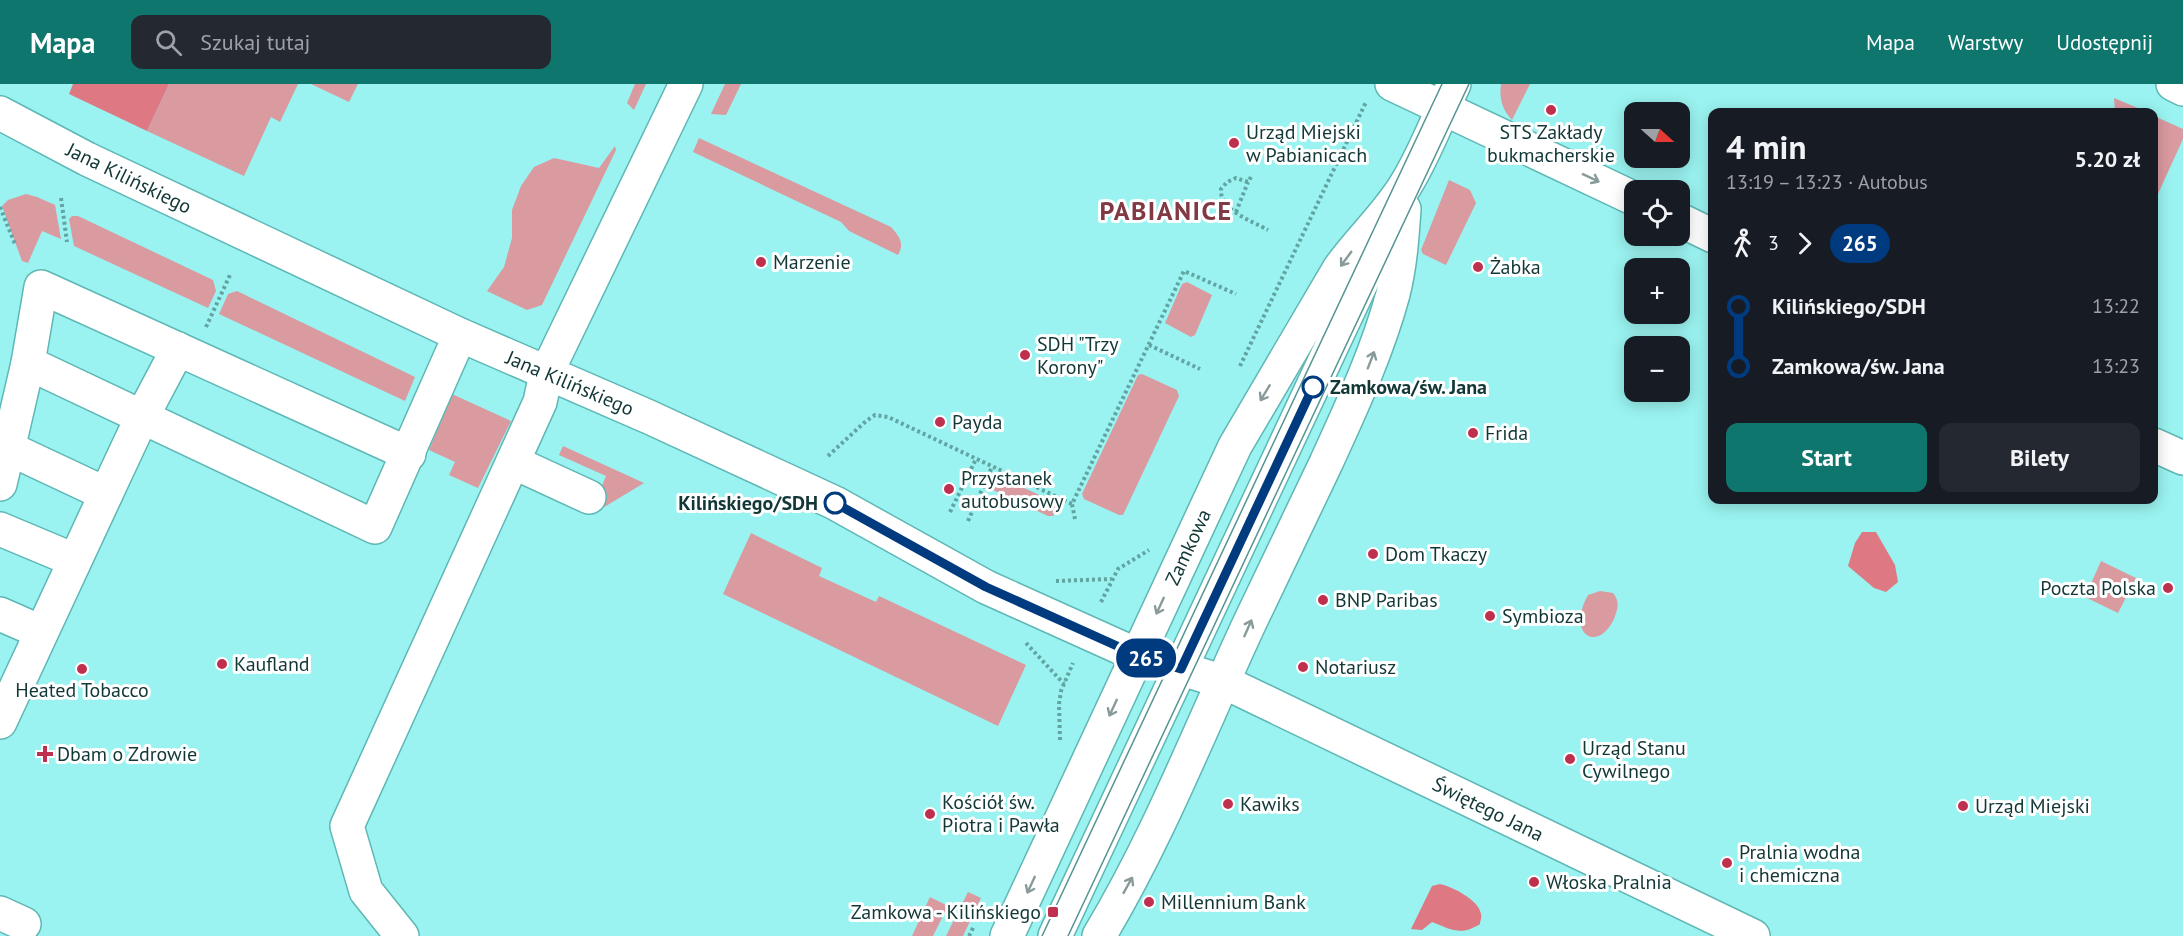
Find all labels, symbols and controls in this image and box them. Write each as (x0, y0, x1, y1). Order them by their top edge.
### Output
search box (131, 15, 551, 69)
text: Mapa (30, 24, 95, 61)
icon: search (152, 26, 185, 59)
text: Szukaj tutaj (200, 28, 310, 56)
text: Mapa (1866, 29, 1915, 56)
text: Warstwy (1948, 29, 2023, 56)
text: Udostępnij (2056, 29, 2153, 56)
north arrow (1624, 102, 1690, 168)
map controls (1624, 102, 1690, 402)
marker: STS Zakłady bukmacherskie (1544, 103, 1558, 117)
place label: Urząd Miejski w Pabianicach (1246, 119, 1367, 168)
place label: STS Zakłady bukmacherskie (1487, 119, 1615, 168)
text: 4 min (1726, 125, 1807, 168)
street label: Jana Kilińskiego (61, 136, 196, 220)
marker: Urząd Miejski w Pabianicach (1227, 136, 1241, 150)
text: 5.20 zł (2075, 145, 2140, 173)
text: 13:19 – 13:23 · Autobus (1726, 169, 1928, 195)
one-way arrow (1581, 173, 1599, 185)
button: locate (1624, 180, 1690, 246)
district label: PABIANICE (1099, 194, 1233, 227)
icon: walk (1726, 227, 1759, 260)
icon: forward (1788, 227, 1821, 260)
text: 3 (1768, 230, 1779, 256)
text: 265 (1842, 230, 1878, 257)
place label: Marzenie (773, 249, 851, 275)
one-way arrow (1340, 251, 1352, 267)
place label: Żabka (1490, 254, 1541, 280)
marker: Marzenie (754, 255, 768, 269)
button: + (1624, 258, 1690, 324)
marker: Żabka (1471, 260, 1485, 274)
text: Kilińskiego/SDH (1772, 292, 1926, 320)
text: 13:22 (2092, 293, 2140, 319)
place label: SDH "Trzy Korony" (1037, 331, 1119, 380)
button: − (1624, 336, 1690, 402)
street label: Jana Kilińskiego (501, 344, 638, 422)
marker: SDH "Trzy Korony" (1018, 348, 1032, 362)
one-way arrow (1366, 351, 1377, 370)
text: Zamkowa/św. Jana (1772, 352, 1945, 380)
text: 13:23 (2092, 353, 2140, 379)
place label: Zamkowa/św. Jana (1330, 374, 1487, 400)
marker: Zamkowa/św. Jana (1302, 376, 1324, 398)
one-way arrow (1259, 384, 1271, 401)
place label: Payda (952, 409, 1002, 435)
marker: Payda (933, 415, 947, 429)
place label: Frida (1485, 420, 1528, 446)
button: Start (1726, 423, 1927, 492)
button: Bilety (1939, 423, 2140, 492)
marker: Frida (1466, 426, 1480, 440)
place label: Przystanek autobusowy (961, 465, 1064, 514)
marker: Przystanek autobusowy (942, 482, 956, 496)
place label: Kilińskiego/SDH (678, 490, 818, 516)
marker: Kilińskiego/SDH (824, 492, 846, 514)
street label: Zamkowa (1159, 505, 1217, 589)
place label: Dom Tkaczy (1385, 541, 1488, 567)
marker: Dom Tkaczy (1366, 547, 1380, 561)
place label: Poczta Polska (2040, 575, 2156, 601)
marker: Poczta Polska (2161, 581, 2175, 595)
place label: BNP Paribas (1335, 587, 1438, 613)
marker: BNP Paribas (1316, 593, 1330, 607)
one-way arrow (1154, 596, 1166, 614)
place label: Symbioza (1502, 603, 1584, 629)
marker: Symbioza (1483, 609, 1497, 623)
one-way arrow (1242, 620, 1254, 638)
line badge: 265 (1112, 638, 1180, 678)
text: 265 (1128, 645, 1164, 672)
place label: Kaufland (234, 651, 310, 677)
place label: Notariusz (1315, 654, 1396, 680)
marker: Kaufland (215, 657, 229, 671)
marker: Notariusz (1296, 660, 1310, 674)
marker: Heated Tobacco (75, 662, 89, 676)
place label: Heated Tobacco (15, 677, 149, 703)
one-way arrow (1107, 699, 1118, 717)
place label: Urząd Stanu Cywilnego (1582, 735, 1686, 784)
place label: Dbam o Zdrowie (57, 741, 197, 767)
marker: Dbam o Zdrowie (38, 747, 52, 761)
marker: Urząd Stanu Cywilnego (1563, 752, 1577, 766)
street label: Świętego Jana (1428, 771, 1548, 847)
place label: Kościół św. Piotra i Pawła (942, 789, 1060, 838)
place label: Kawiks (1240, 791, 1300, 817)
place label: Urząd Miejski (1975, 793, 2090, 819)
marker: Kawiks (1221, 797, 1235, 811)
marker: Urząd Miejski (1956, 799, 1970, 813)
marker: Kościół św. Piotra i Pawła (923, 807, 937, 821)
place label: Pralnia wodna i chemiczna (1739, 839, 1860, 888)
marker: Pralnia wodna i chemiczna (1720, 856, 1734, 870)
place label: Włoska Pralnia (1546, 869, 1672, 895)
marker: Włoska Pralnia (1527, 875, 1541, 889)
one-way arrow (1024, 876, 1036, 894)
one-way arrow (1122, 877, 1134, 894)
place label: Millennium Bank (1161, 889, 1306, 915)
marker: Millennium Bank (1142, 895, 1156, 909)
place label: Zamkowa - Kilińskiego (851, 899, 1041, 925)
marker: Zamkowa - Kilińskiego (1046, 905, 1060, 919)

